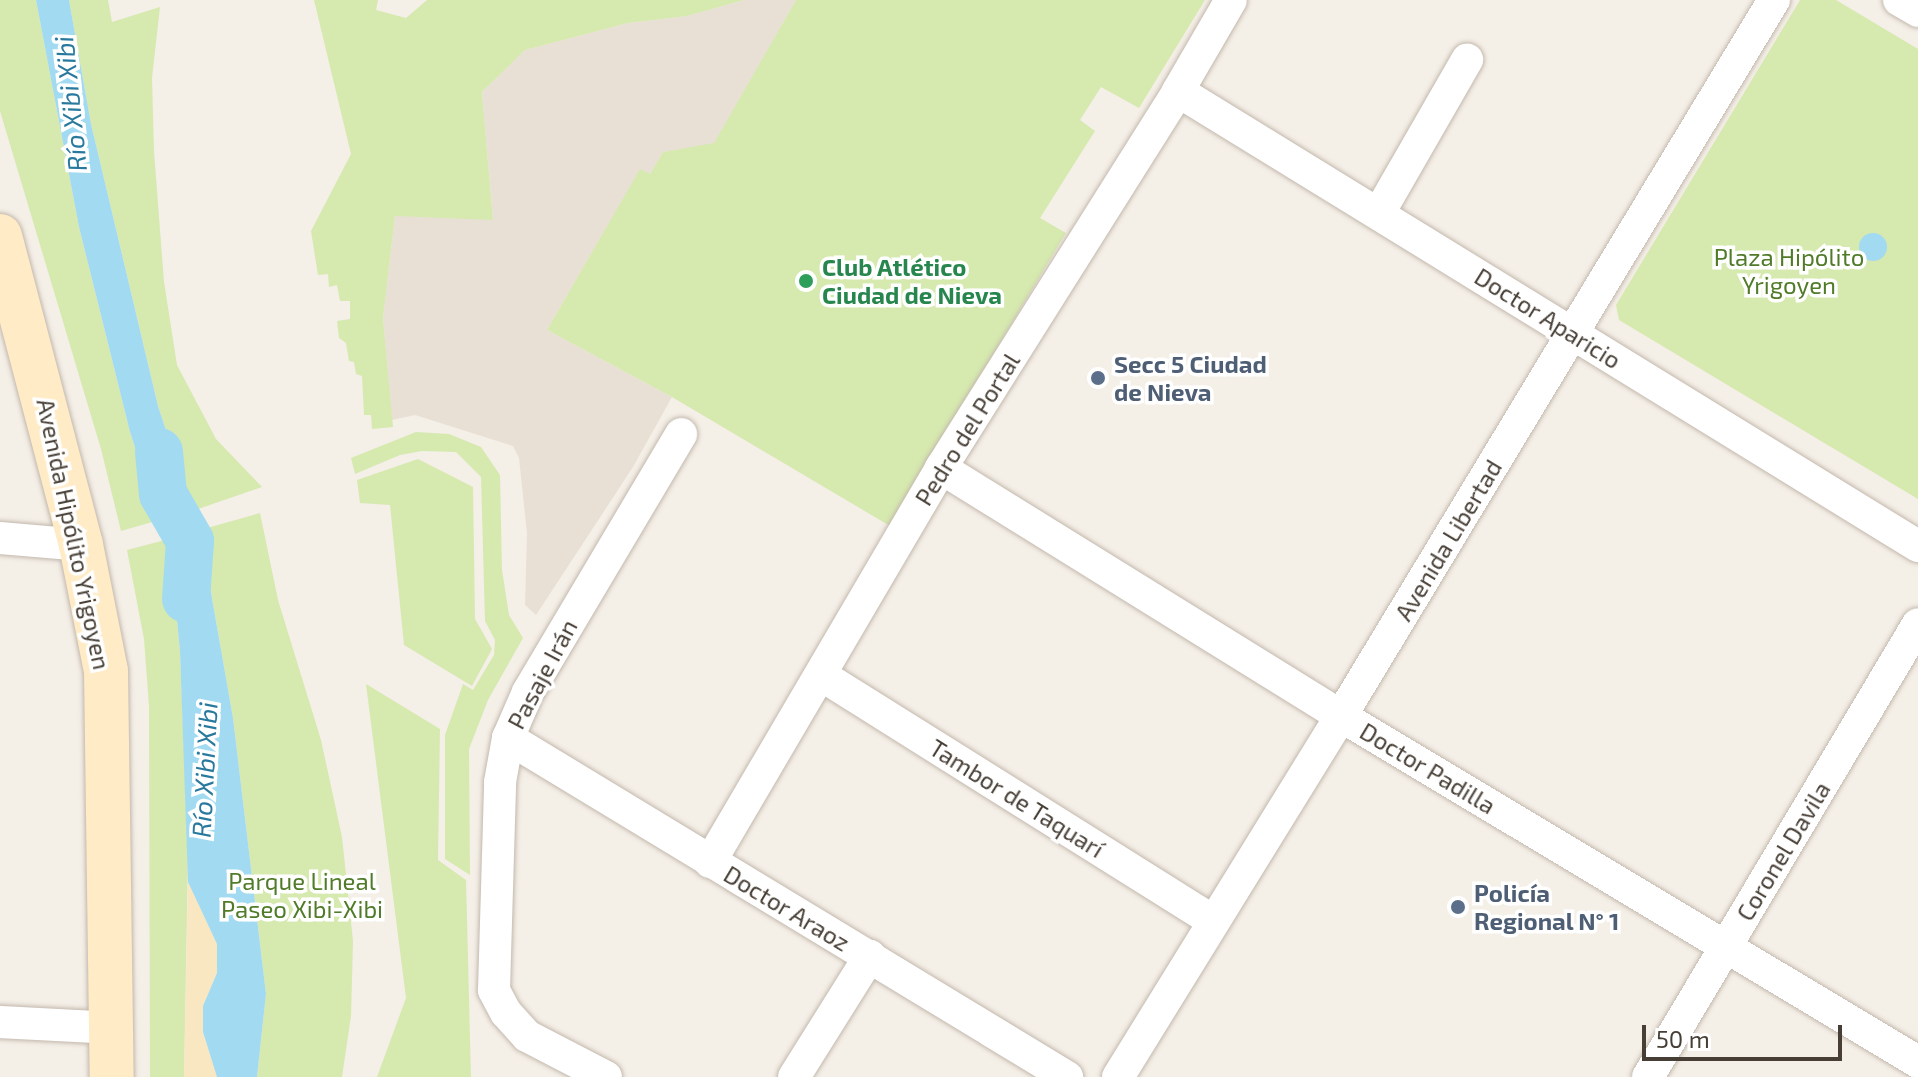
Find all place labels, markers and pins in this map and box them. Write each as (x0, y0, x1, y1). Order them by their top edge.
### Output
place label: Club Atlético Ciudad de Nieva (822, 253, 1002, 309)
marker: Club Atlético Ciudad de Nieva (797, 272, 815, 290)
place label: Secc 5 Ciudad de Nieva (1114, 350, 1267, 406)
marker: Secc 5 Ciudad de Nieva (1089, 369, 1107, 387)
place label: Policía Regional N° 1 (1474, 879, 1620, 935)
marker: Policía Regional N° 1 (1449, 898, 1467, 916)

